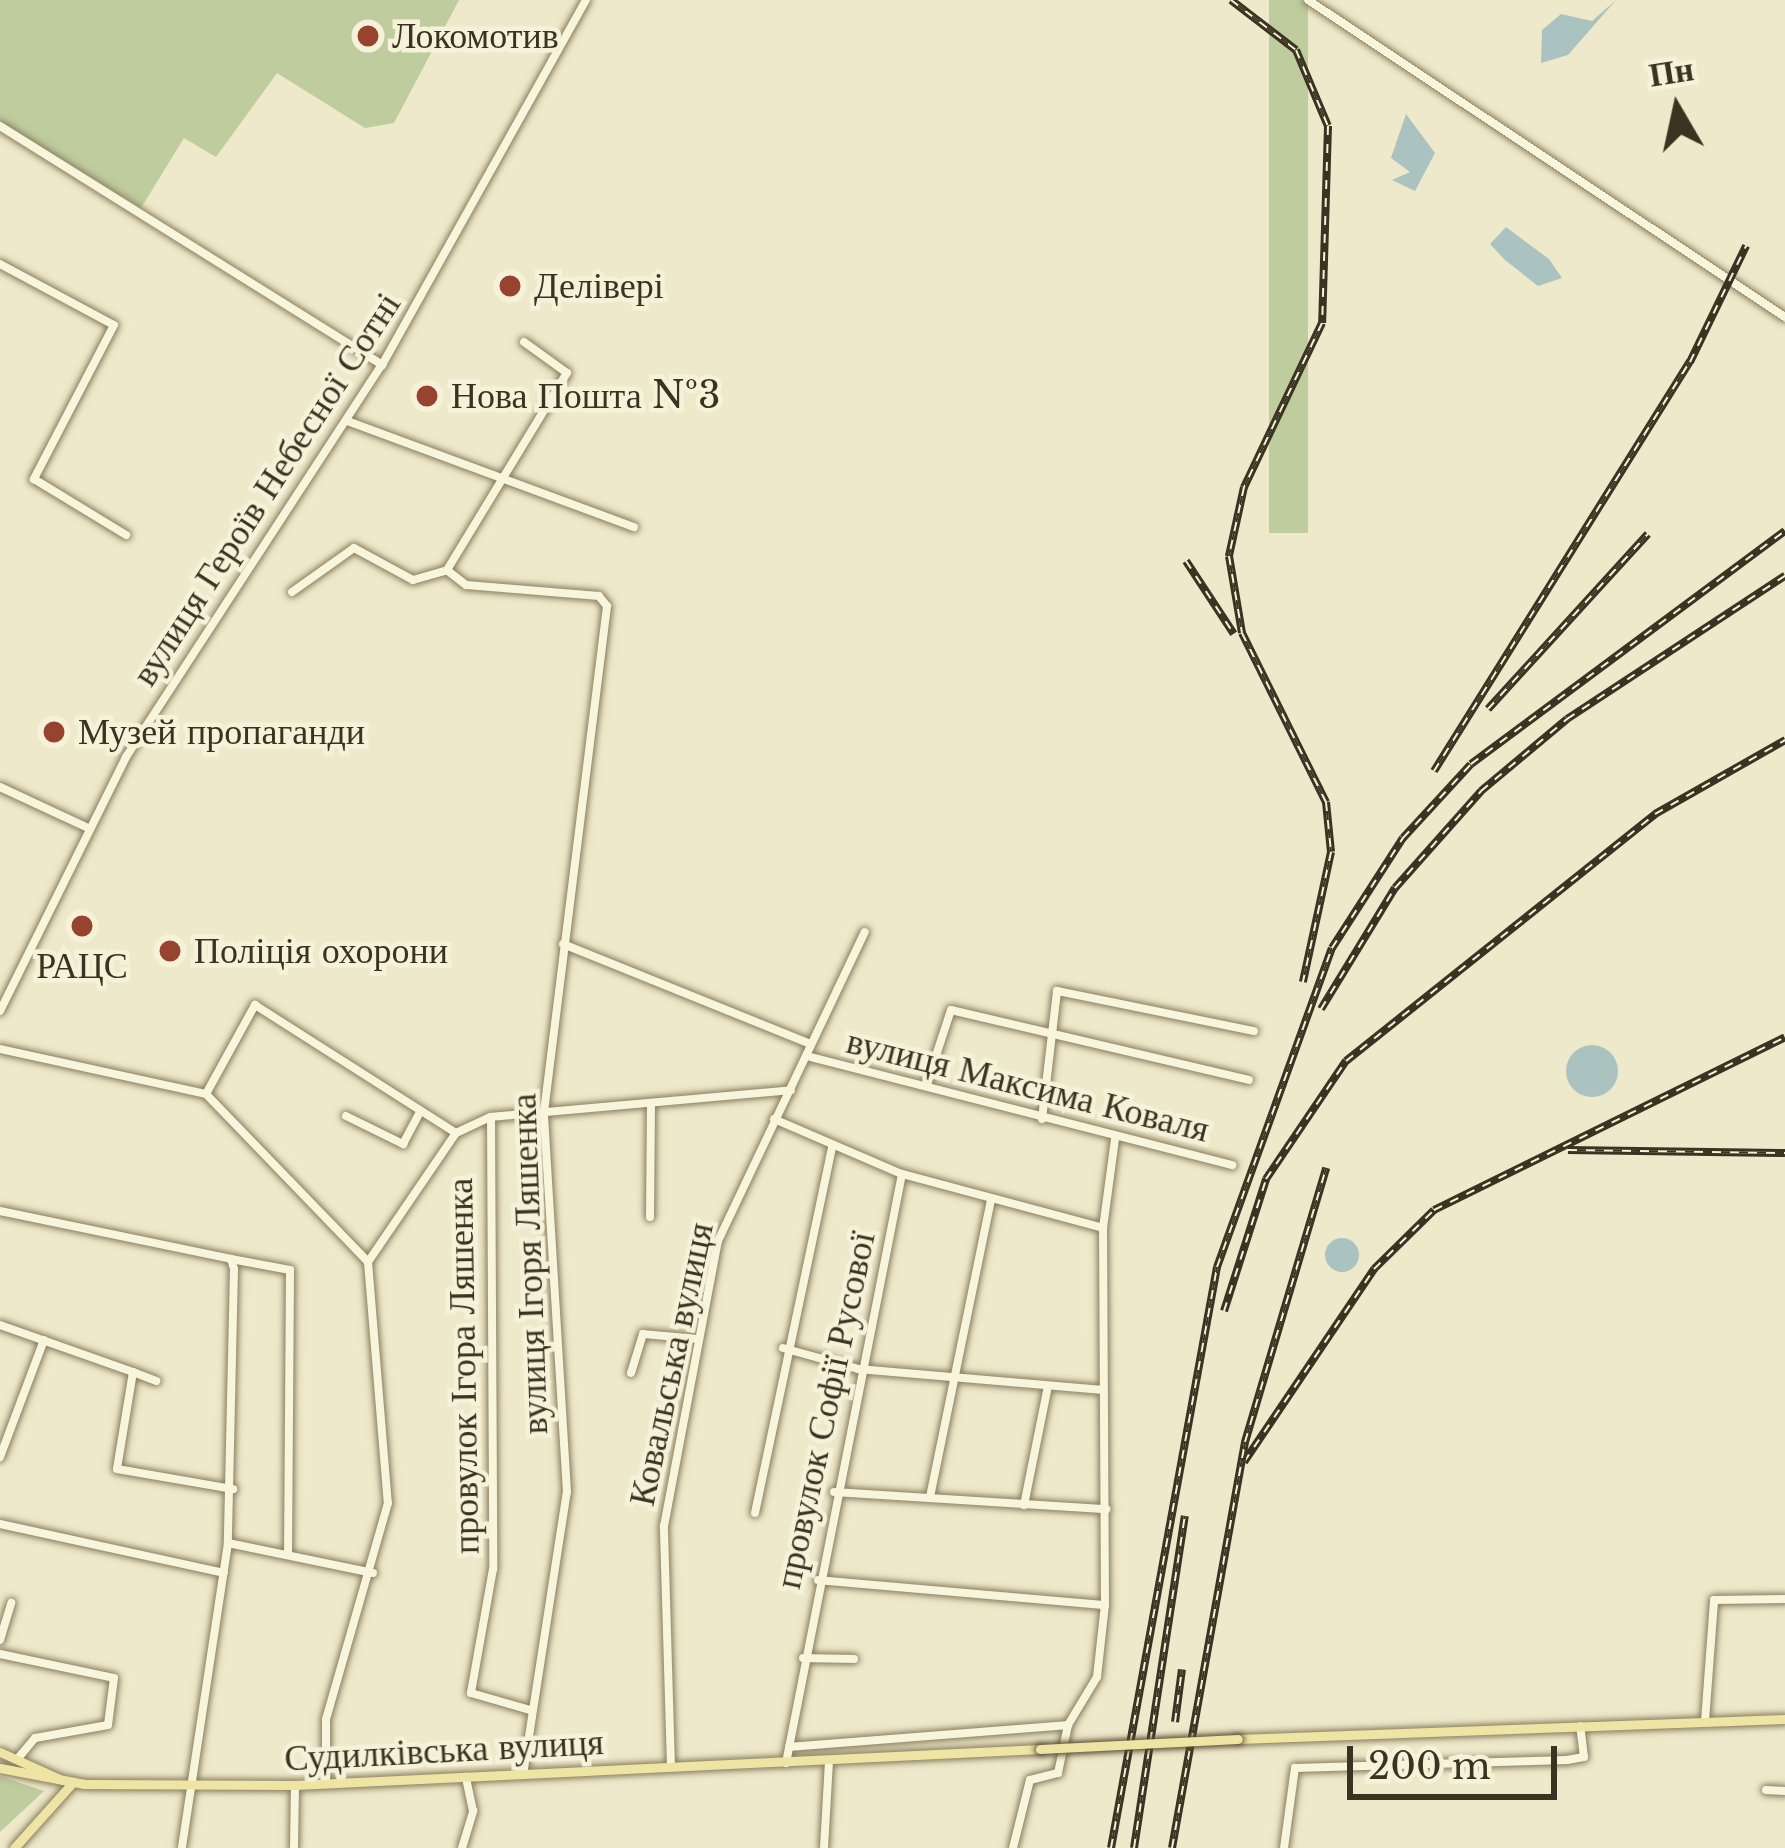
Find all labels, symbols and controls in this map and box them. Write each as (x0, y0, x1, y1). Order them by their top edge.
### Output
place label: Локомотив (392, 14, 559, 58)
marker: Локомотив (355, 23, 381, 49)
north arrow (1617, 48, 1737, 168)
text: Пн (1646, 48, 1697, 96)
place label: Делівері (534, 264, 664, 308)
marker: Делівері (497, 273, 523, 299)
street label: вулиця Героїв Небесної Сотні (123, 284, 409, 694)
place label: Нова Пошта №3 (451, 374, 720, 418)
marker: Нова Пошта №3 (414, 383, 440, 409)
place label: Музей пропаганди (78, 710, 365, 754)
marker: Музей пропаганди (41, 719, 67, 745)
marker: РАЦС (69, 913, 95, 939)
place label: Поліція охорони (194, 929, 448, 973)
marker: Поліція охорони (157, 938, 183, 964)
place label: РАЦС (36, 944, 128, 988)
street label: вулиця Максима Коваля (842, 1019, 1214, 1151)
street label: вулиця Ігоря Ляшенка (501, 1093, 557, 1435)
street label: провулок Ігора Ляшенка (438, 1178, 488, 1554)
street label: Ковальська вулиця (620, 1219, 722, 1509)
street label: провулок Софії Русової (766, 1228, 884, 1592)
street label: Судилківська вулиця (283, 1720, 605, 1780)
scale bar (1353, 1722, 1563, 1796)
text: 200 m (1368, 1744, 1491, 1789)

